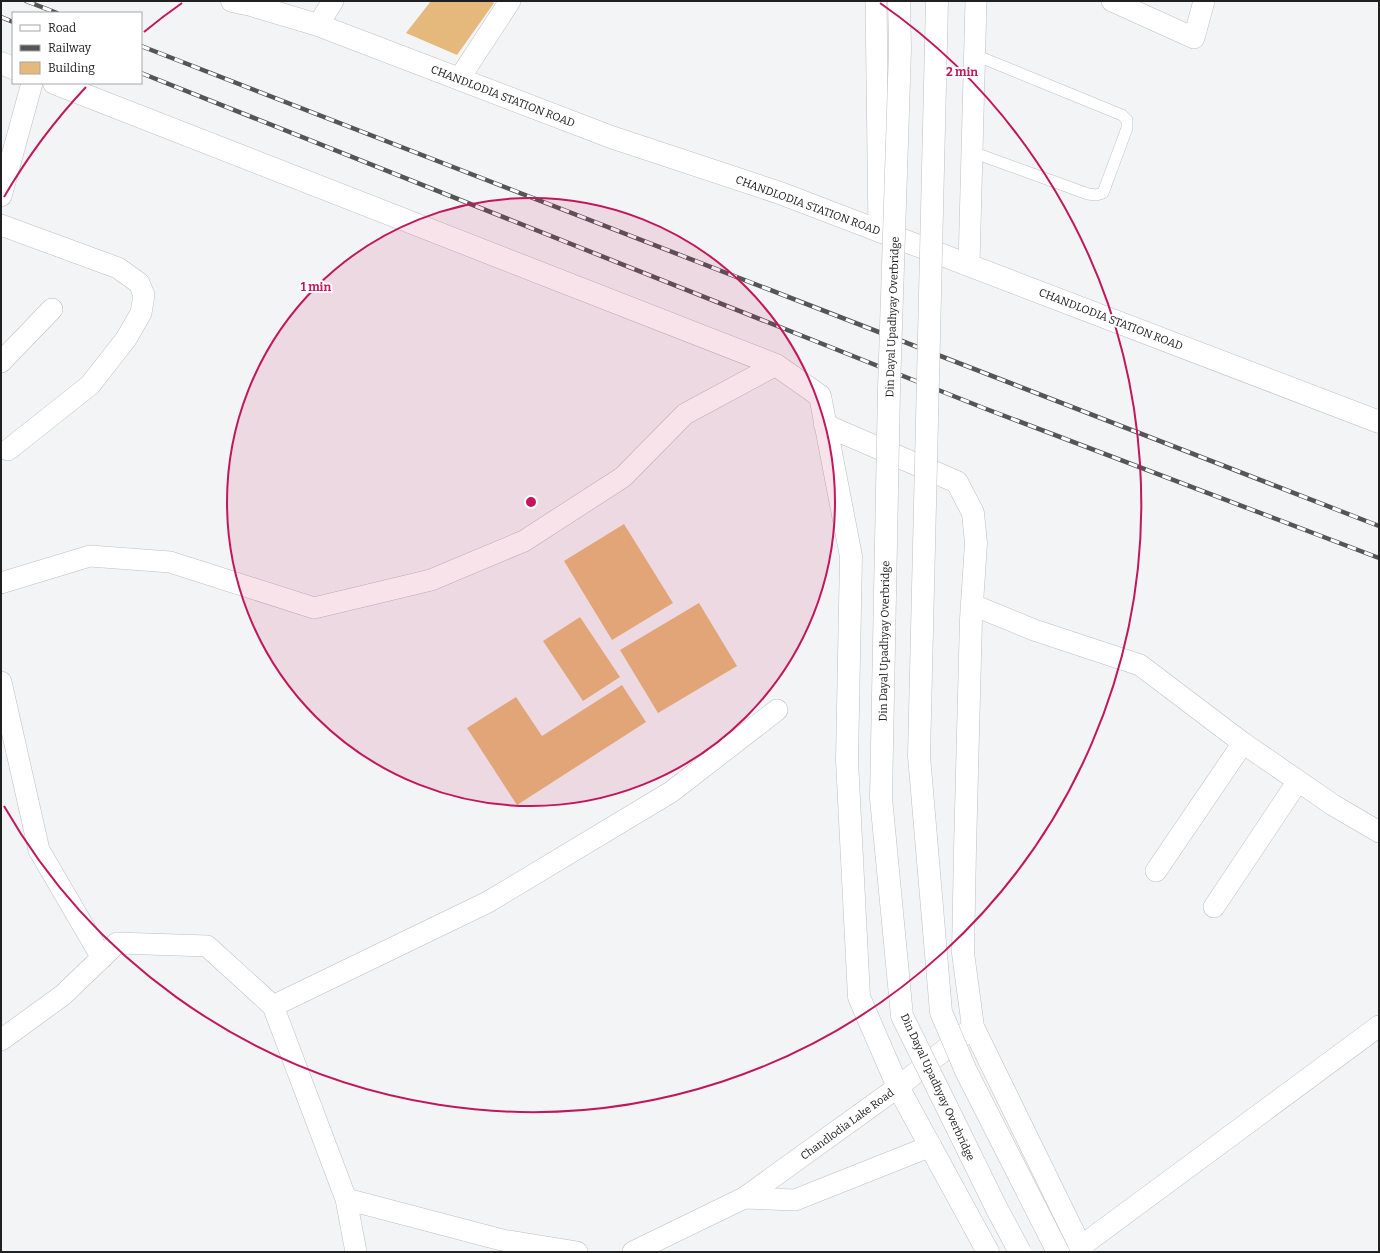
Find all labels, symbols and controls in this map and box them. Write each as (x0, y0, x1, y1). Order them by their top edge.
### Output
legend (12, 12, 142, 84)
text: Road (48, 21, 76, 35)
text: Railway (48, 41, 92, 55)
text: Building (48, 61, 95, 75)
street label: CHANDLODIA STATION ROAD (429, 63, 577, 130)
text: 2 min (946, 65, 978, 79)
street label: CHANDLODIA STATION ROAD (734, 173, 882, 238)
street label: Din Dayal Upadhyay Overbridge (883, 236, 902, 398)
text: 1 min (301, 280, 331, 294)
street label: CHANDLODIA STATION ROAD (1037, 286, 1185, 353)
centre of rings (524, 495, 538, 509)
street label: Din Dayal Upadhyay Overbridge (877, 560, 892, 722)
street label: Din Dayal Upadhyay Overbridge (898, 1012, 977, 1163)
street label: Chandlodia Lake Road (798, 1086, 897, 1163)

